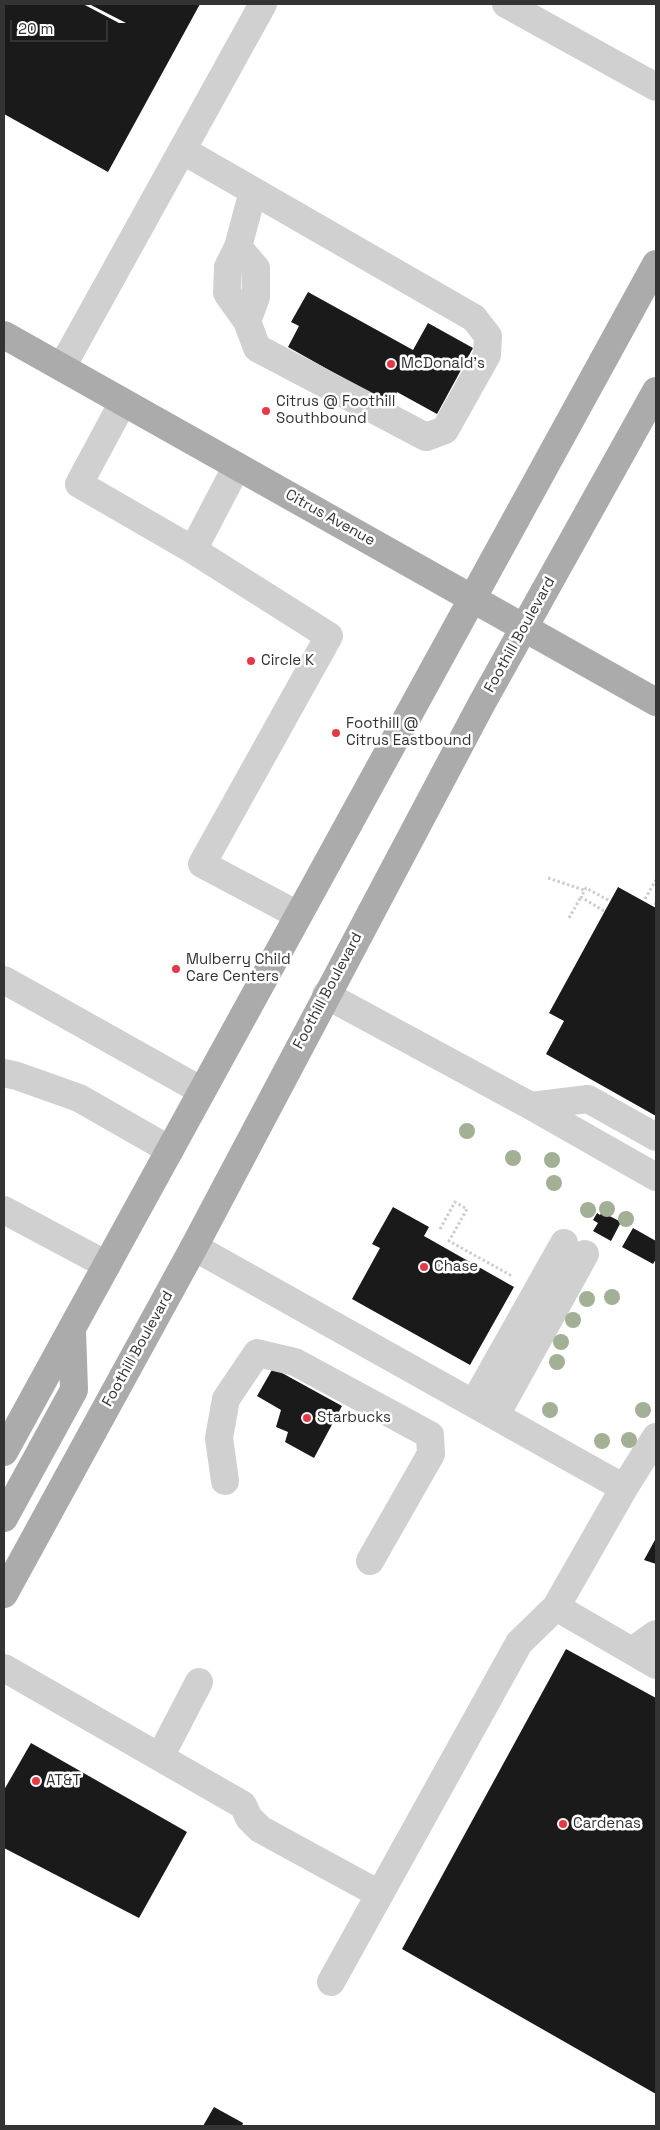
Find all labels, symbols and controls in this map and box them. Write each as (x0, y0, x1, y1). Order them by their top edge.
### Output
scale bar (12, 10, 110, 42)
text: 20 m (18, 19, 53, 38)
place label: McDonald's (401, 355, 485, 373)
marker: McDonald's (385, 358, 397, 370)
place label: Citrus @ Foothill Southbound (276, 393, 395, 428)
marker: Citrus @ Foothill Southbound (260, 405, 272, 417)
street label: Citrus Avenue (282, 486, 378, 550)
street label: Foothill Boulevard (481, 574, 559, 696)
place label: Circle K (261, 652, 314, 670)
marker: Circle K (245, 655, 257, 667)
place label: Foothill @ Citrus Eastbound (346, 715, 471, 750)
marker: Foothill @ Citrus Eastbound (330, 727, 342, 739)
street label: Foothill Boulevard (290, 930, 366, 1052)
place label: Mulberry Child Care Centers (186, 951, 291, 986)
marker: Mulberry Child Care Centers (170, 963, 182, 975)
place label: Chase (434, 1258, 478, 1276)
marker: Chase (418, 1261, 430, 1273)
street label: Foothill Boulevard (99, 1288, 177, 1410)
place label: Starbucks (317, 1409, 391, 1427)
marker: Starbucks (301, 1412, 313, 1424)
place label: AT&T (46, 1772, 81, 1790)
marker: AT&T (30, 1775, 42, 1787)
place label: Cardenas (573, 1815, 641, 1833)
marker: Cardenas (557, 1818, 569, 1830)

